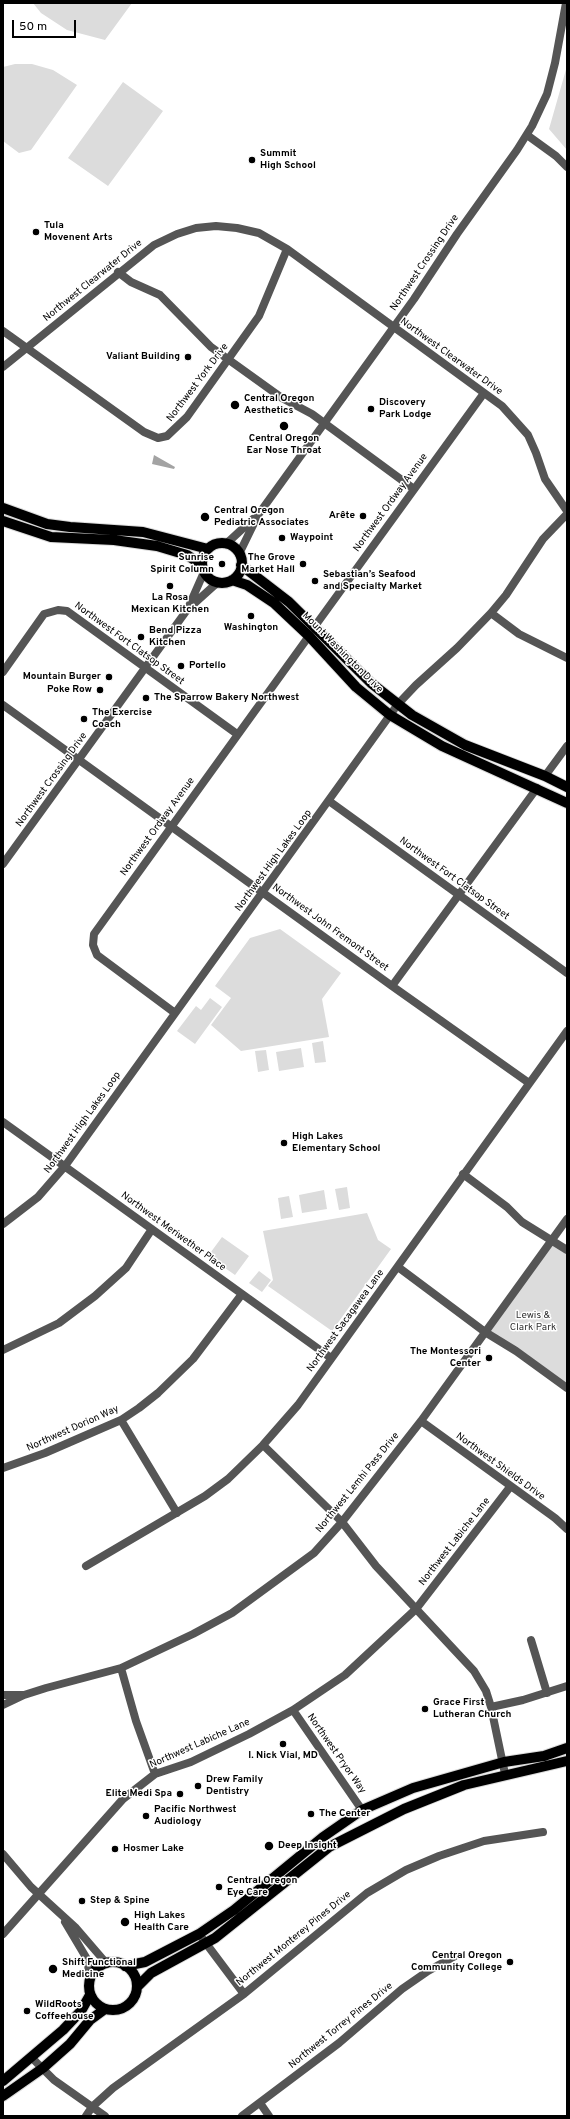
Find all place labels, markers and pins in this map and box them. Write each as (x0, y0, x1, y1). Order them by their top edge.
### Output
place label: Summit High School (260, 148, 316, 172)
marker: Summit High School (247, 155, 257, 165)
place label: Tula Movenent Arts (44, 220, 113, 244)
marker: Tula Movenent Arts (31, 227, 41, 237)
place label: Valiant Building (106, 351, 180, 363)
marker: Valiant Building (183, 352, 193, 362)
place label: Central Oregon Aesthetics (244, 393, 314, 416)
place label: Discovery Park Lodge (379, 397, 431, 420)
marker: Central Oregon Aesthetics (229, 399, 241, 411)
marker: Discovery Park Lodge (366, 404, 376, 414)
marker: Central Oregon Ear Nose Throat (278, 420, 290, 432)
place label: Central Oregon Ear Nose Throat (246, 433, 322, 456)
place label: Central Oregon Pediatric Associates (214, 505, 309, 528)
place label: Arête (329, 510, 355, 522)
marker: Central Oregon Pediatric Associates (199, 511, 211, 523)
marker: Arête (358, 511, 368, 521)
place label: Waypoint (290, 532, 333, 544)
marker: Waypoint (277, 533, 287, 543)
place label: Sunrise Spirit Column (150, 552, 214, 576)
place label: The Grove Market Hall (241, 552, 295, 576)
marker: Sunrise Spirit Column (217, 559, 227, 569)
marker: The Grove Market Hall (298, 559, 308, 569)
place label: Sebastian’s Seafood and Specialty Market (323, 569, 422, 592)
marker: Sebastian’s Seafood and Specialty Market (310, 576, 320, 586)
marker: La Rosa Mexican Kitchen (165, 581, 175, 591)
place label: La Rosa Mexican Kitchen (131, 592, 209, 616)
marker: Washington (246, 611, 256, 621)
place label: Washington (224, 622, 278, 634)
place label: Bend Pizza Kitchen (149, 625, 201, 648)
marker: Bend Pizza Kitchen (136, 632, 146, 642)
place label: Portello (189, 660, 226, 672)
marker: Portello (176, 661, 186, 671)
place label: Mountain Burger (23, 671, 101, 683)
marker: Mountain Burger (104, 672, 114, 682)
place label: Poke Row (47, 684, 92, 696)
marker: Poke Row (95, 685, 105, 695)
place label: The Sparrow Bakery Northwest (154, 692, 299, 704)
marker: The Sparrow Bakery Northwest (141, 693, 151, 703)
place label: The Exercise Coach (92, 707, 152, 730)
marker: The Exercise Coach (79, 714, 89, 724)
place label: High Lakes Elementary School (292, 1131, 381, 1154)
marker: High Lakes Elementary School (279, 1138, 289, 1148)
place label: The Montessori Center (410, 1346, 481, 1370)
marker: The Montessori Center (484, 1353, 494, 1363)
place label: Grace First Lutheran Church (433, 1697, 511, 1720)
marker: Grace First Lutheran Church (420, 1704, 430, 1714)
marker: I. Nick Vial, MD (278, 1739, 288, 1749)
place label: I. Nick Vial, MD (248, 1750, 318, 1762)
place label: Drew Family Dentistry (206, 1774, 263, 1798)
marker: Drew Family Dentistry (193, 1781, 203, 1791)
place label: Elite Medi Spa (106, 1788, 172, 1800)
marker: Elite Medi Spa (175, 1789, 185, 1799)
place label: Pacific Northwest Audiology (154, 1804, 237, 1828)
place label: The Center (319, 1808, 370, 1820)
marker: The Center (306, 1809, 316, 1819)
marker: Pacific Northwest Audiology (141, 1811, 151, 1821)
marker: Deep Insight (263, 1840, 275, 1852)
place label: Deep Insight (278, 1840, 337, 1852)
place label: Hosmer Lake (123, 1843, 184, 1855)
marker: Hosmer Lake (110, 1844, 120, 1854)
place label: Central Oregon Eye Care (227, 1875, 297, 1898)
marker: Central Oregon Eye Care (214, 1882, 224, 1892)
place label: Step & Spine (90, 1895, 150, 1907)
marker: Step & Spine (77, 1896, 87, 1906)
place label: High Lakes Health Care (134, 1910, 189, 1934)
marker: High Lakes Health Care (119, 1916, 131, 1928)
place label: Central Oregon Community College (411, 1950, 502, 1974)
place label: Shift Functional Medicine (62, 1957, 136, 1980)
marker: Central Oregon Community College (505, 1957, 515, 1967)
marker: Shift Functional Medicine (47, 1963, 59, 1975)
place label: WildRoots Coffeehouse (35, 1999, 94, 2022)
marker: WildRoots Coffeehouse (22, 2006, 32, 2016)

